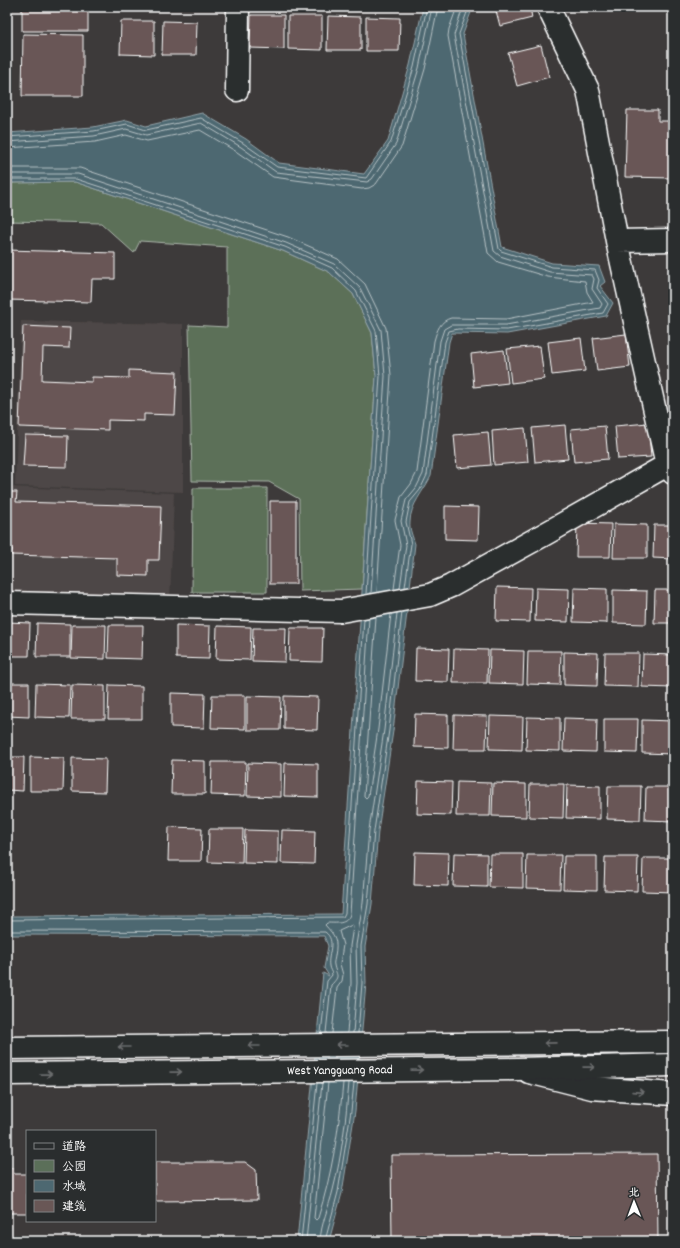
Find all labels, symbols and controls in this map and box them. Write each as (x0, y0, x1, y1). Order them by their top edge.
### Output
one-way arrow (544, 1039, 557, 1047)
one-way arrow (248, 1042, 261, 1050)
one-way arrow (336, 1042, 349, 1049)
one-way arrow (118, 1043, 131, 1051)
street label: West Yangguang Road (287, 1061, 393, 1081)
one-way arrow (582, 1063, 595, 1071)
one-way arrow (410, 1066, 423, 1074)
one-way arrow (169, 1068, 182, 1076)
one-way arrow (39, 1070, 52, 1078)
one-way arrow (631, 1088, 644, 1095)
legend (26, 1130, 156, 1222)
text: 道路 (62, 1139, 86, 1156)
text: 公园 (62, 1159, 86, 1176)
text: 水域 (62, 1179, 86, 1196)
north arrow (614, 1182, 654, 1222)
text: 北 (628, 1186, 639, 1202)
text: 建筑 (62, 1199, 86, 1216)

